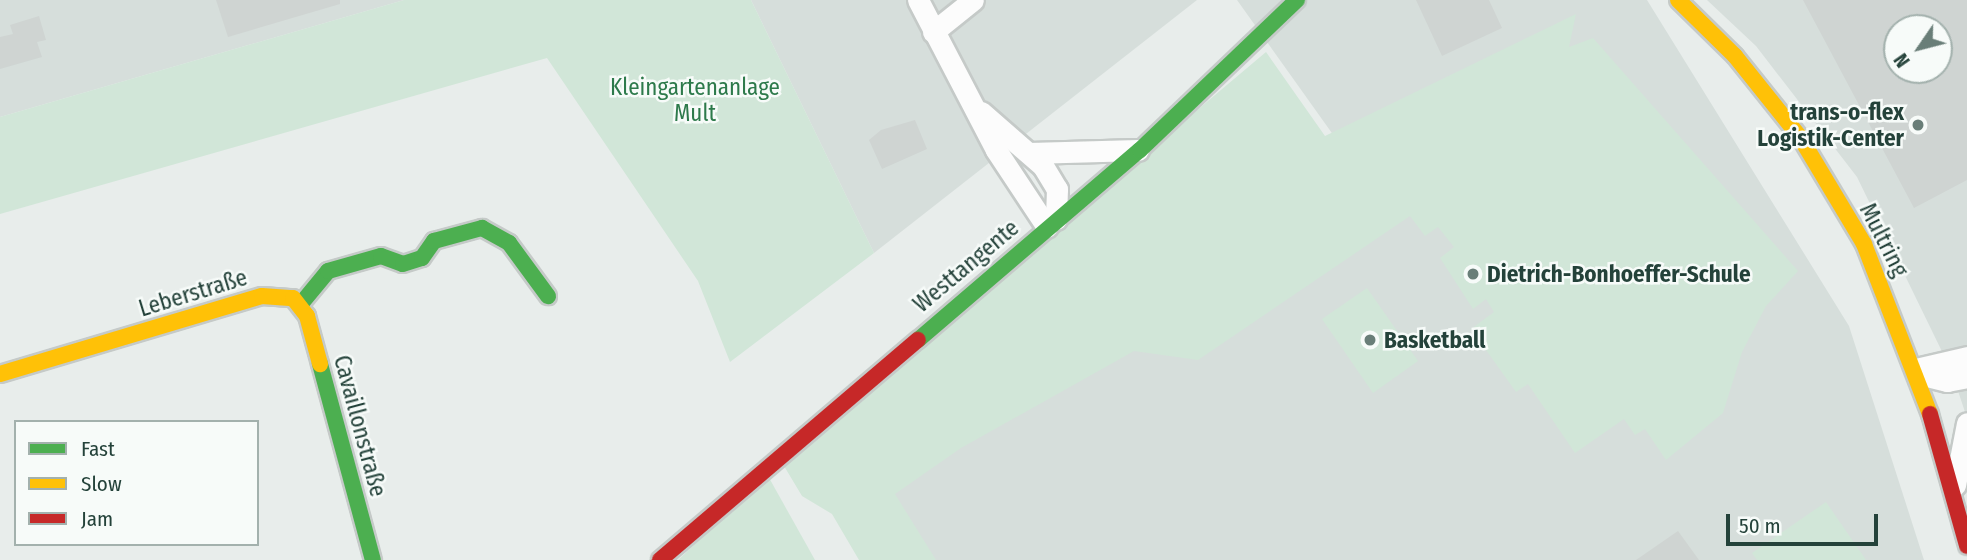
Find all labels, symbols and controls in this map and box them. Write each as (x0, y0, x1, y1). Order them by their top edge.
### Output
north arrow (1883, 14, 1953, 84)
text: N (1889, 49, 1915, 71)
park label: Kleingartenanlage Mult (610, 73, 780, 127)
place label: trans-o-flex Logistik-Center (1757, 98, 1904, 152)
marker: trans-o-flex Logistik-Center (1910, 117, 1926, 133)
street label: Multring (1854, 199, 1914, 281)
street label: Westtangente (908, 214, 1024, 318)
place label: Dietrich-Bonhoeffer-Schule (1487, 260, 1751, 288)
street label: Leberstraße (135, 263, 251, 323)
marker: Dietrich-Bonhoeffer-Schule (1465, 266, 1481, 282)
place label: Basketball (1384, 326, 1485, 354)
marker: Basketball (1362, 332, 1378, 348)
street label: Cavaillonstraße (328, 352, 392, 500)
legend (14, 420, 259, 546)
text: Fast (81, 436, 115, 462)
text: Slow (81, 471, 122, 497)
scale bar (1729, 500, 1881, 544)
text: Jam (81, 506, 113, 532)
text: 50 m (1739, 513, 1781, 539)

